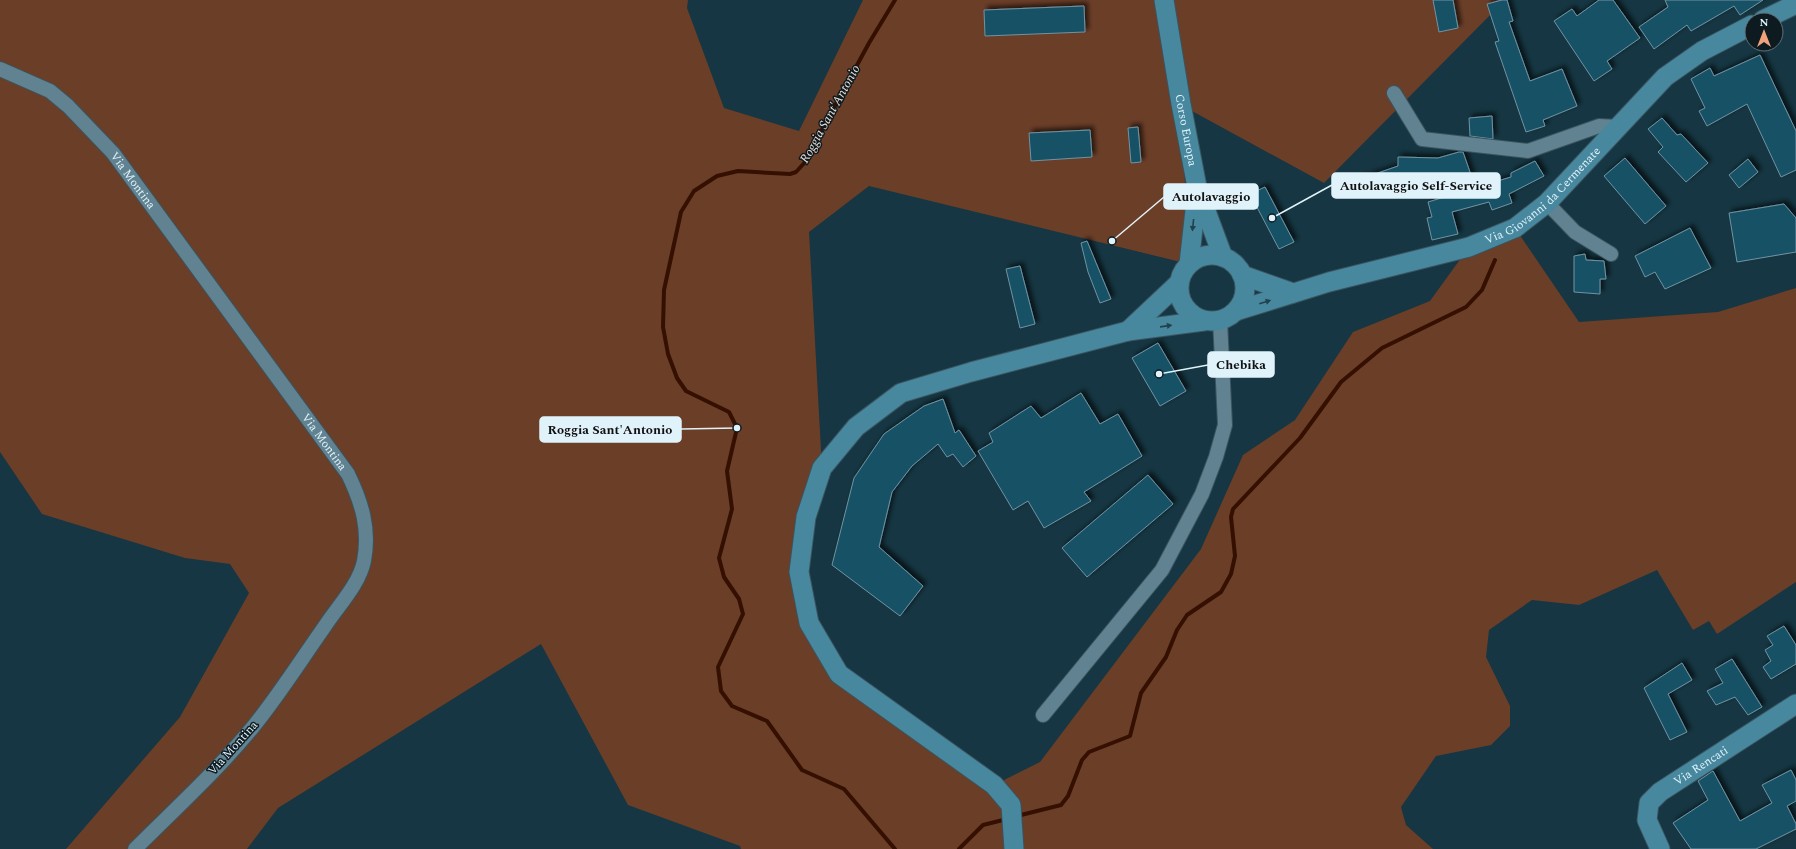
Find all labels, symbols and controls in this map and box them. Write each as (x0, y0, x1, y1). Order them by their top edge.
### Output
north arrow (1744, 12, 1784, 52)
text: N (1760, 14, 1769, 31)
water label: Roggia Sant'Antonio (795, 61, 865, 167)
street label: Corso Europa (1170, 93, 1202, 168)
street label: Via Giovanni da Cermenate (1482, 142, 1605, 249)
street label: Via Montina (105, 148, 161, 213)
callout: Autolavaggio Self-Service (1332, 173, 1500, 198)
text: Autolavaggio Self-Service (1340, 176, 1492, 196)
callout: Autolavaggio (1164, 184, 1258, 209)
text: Autolavaggio (1172, 187, 1250, 207)
one-way arrow (1190, 219, 1196, 231)
one-way arrow (1259, 299, 1271, 305)
one-way arrow (1160, 323, 1172, 329)
callout: Chebika (1208, 352, 1274, 377)
text: Chebika (1216, 355, 1266, 375)
street label: Via Montina (297, 409, 352, 475)
callout: Roggia Sant'Antonio (540, 417, 681, 442)
text: Roggia Sant'Antonio (548, 420, 672, 440)
street label: Via Montina (203, 717, 263, 779)
street label: Via Rencati (1670, 741, 1732, 790)

